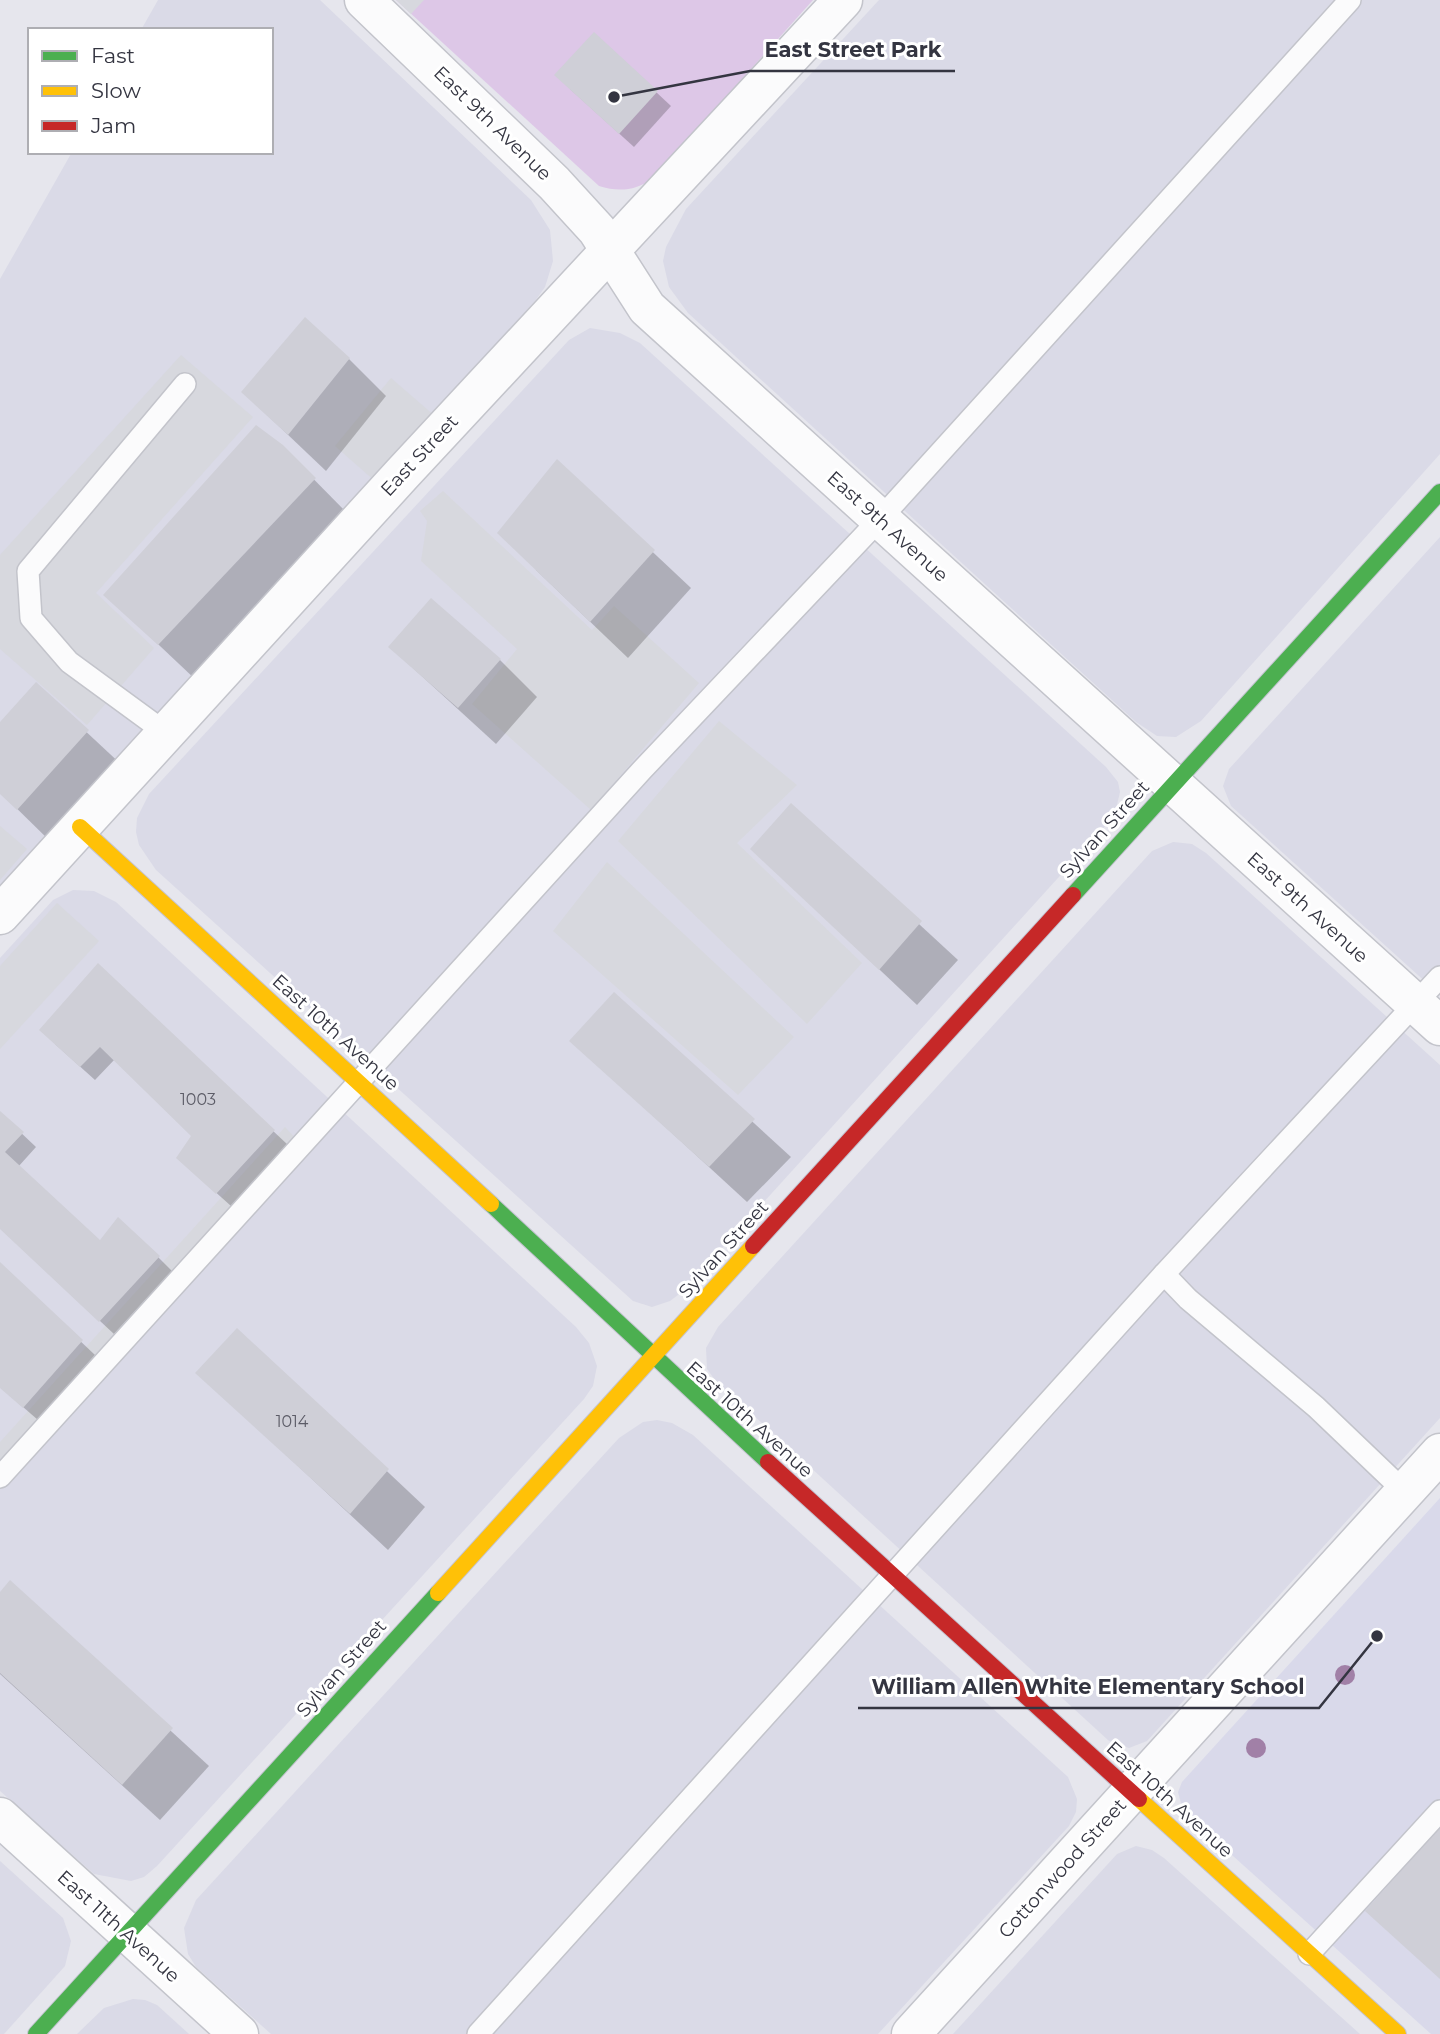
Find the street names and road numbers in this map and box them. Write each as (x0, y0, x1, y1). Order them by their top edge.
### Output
street label: East 9th Avenue (429, 61, 556, 185)
street label: East Street (376, 410, 463, 501)
street label: East 9th Avenue (822, 466, 953, 587)
street label: Sylvan Street (1055, 776, 1154, 883)
street label: East 9th Avenue (1242, 847, 1373, 968)
street label: East 10th Avenue (268, 969, 404, 1095)
street label: Sylvan Street (674, 1196, 773, 1303)
street label: East 10th Avenue (682, 1356, 818, 1482)
street label: Sylvan Street (292, 1615, 391, 1722)
street label: East 10th Avenue (1102, 1736, 1238, 1862)
street label: Cottonwood Street (994, 1794, 1131, 1943)
street label: East 11th Avenue (53, 1865, 185, 1987)

